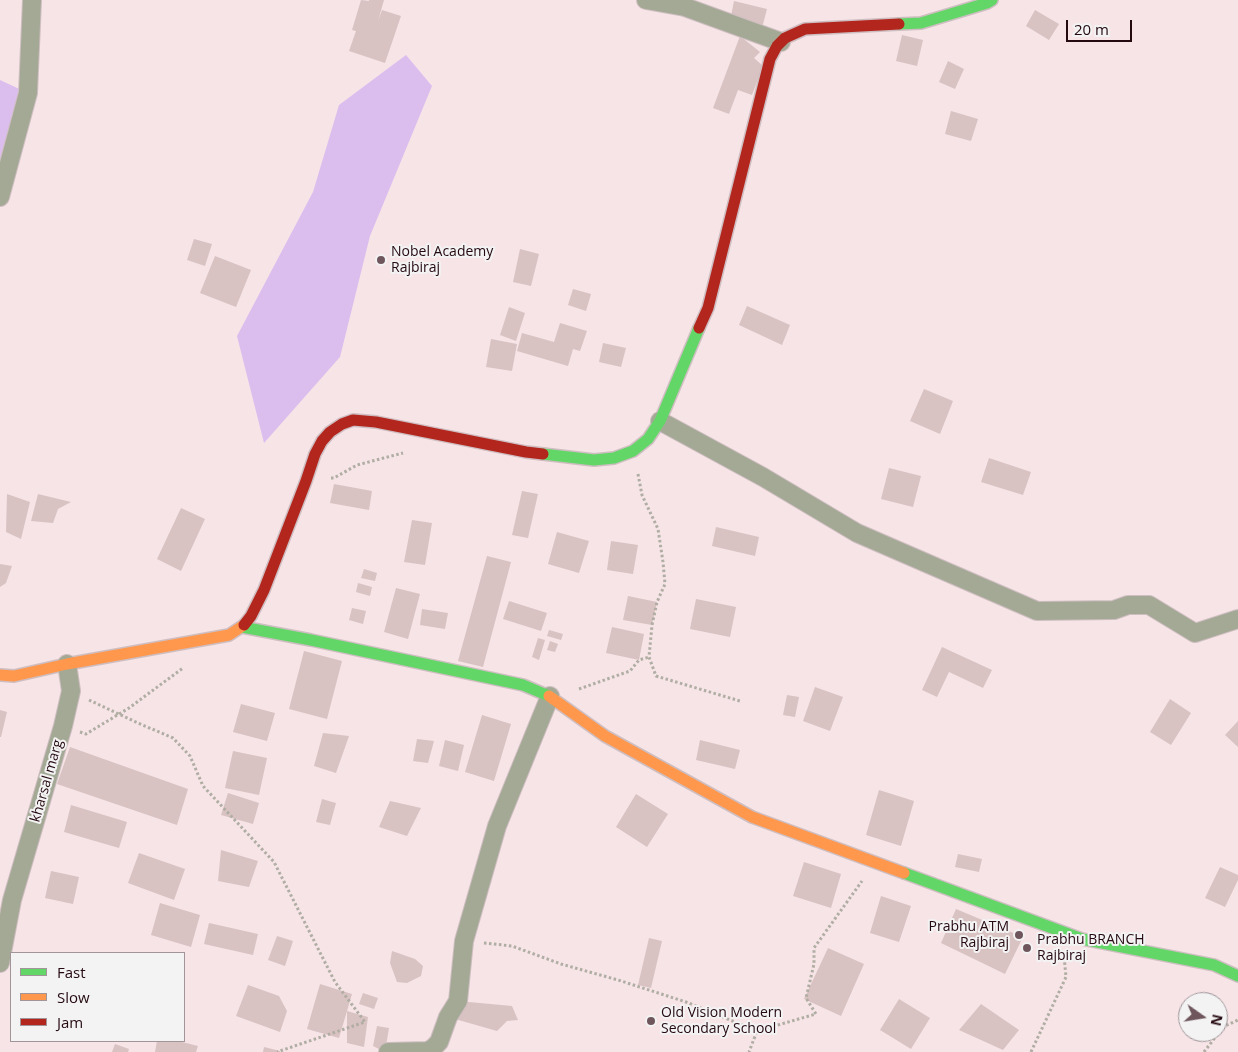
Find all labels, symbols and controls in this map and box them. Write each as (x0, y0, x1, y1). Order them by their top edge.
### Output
scale bar (1068, 10, 1134, 42)
text: 20 m (1074, 19, 1109, 39)
place label: Nobel Academy Rajbiraj (391, 244, 493, 276)
marker: Nobel Academy Rajbiraj (375, 254, 387, 266)
street label: kharsal marg (27, 738, 67, 824)
place label: Prabhu ATM Rajbiraj (929, 919, 1009, 952)
marker: Prabhu ATM Rajbiraj (1013, 929, 1025, 941)
place label: Prabhu BRANCH Rajbiraj (1037, 932, 1145, 964)
marker: Prabhu BRANCH Rajbiraj (1021, 942, 1033, 954)
legend (10, 952, 185, 1042)
text: Fast (57, 962, 86, 982)
text: Slow (57, 987, 90, 1007)
north arrow (1178, 992, 1228, 1042)
place label: Old Vision Modern Secondary School (661, 1005, 782, 1038)
text: Jam (57, 1012, 83, 1032)
text: N (1207, 1013, 1228, 1028)
marker: Old Vision Modern Secondary School (645, 1015, 657, 1027)

